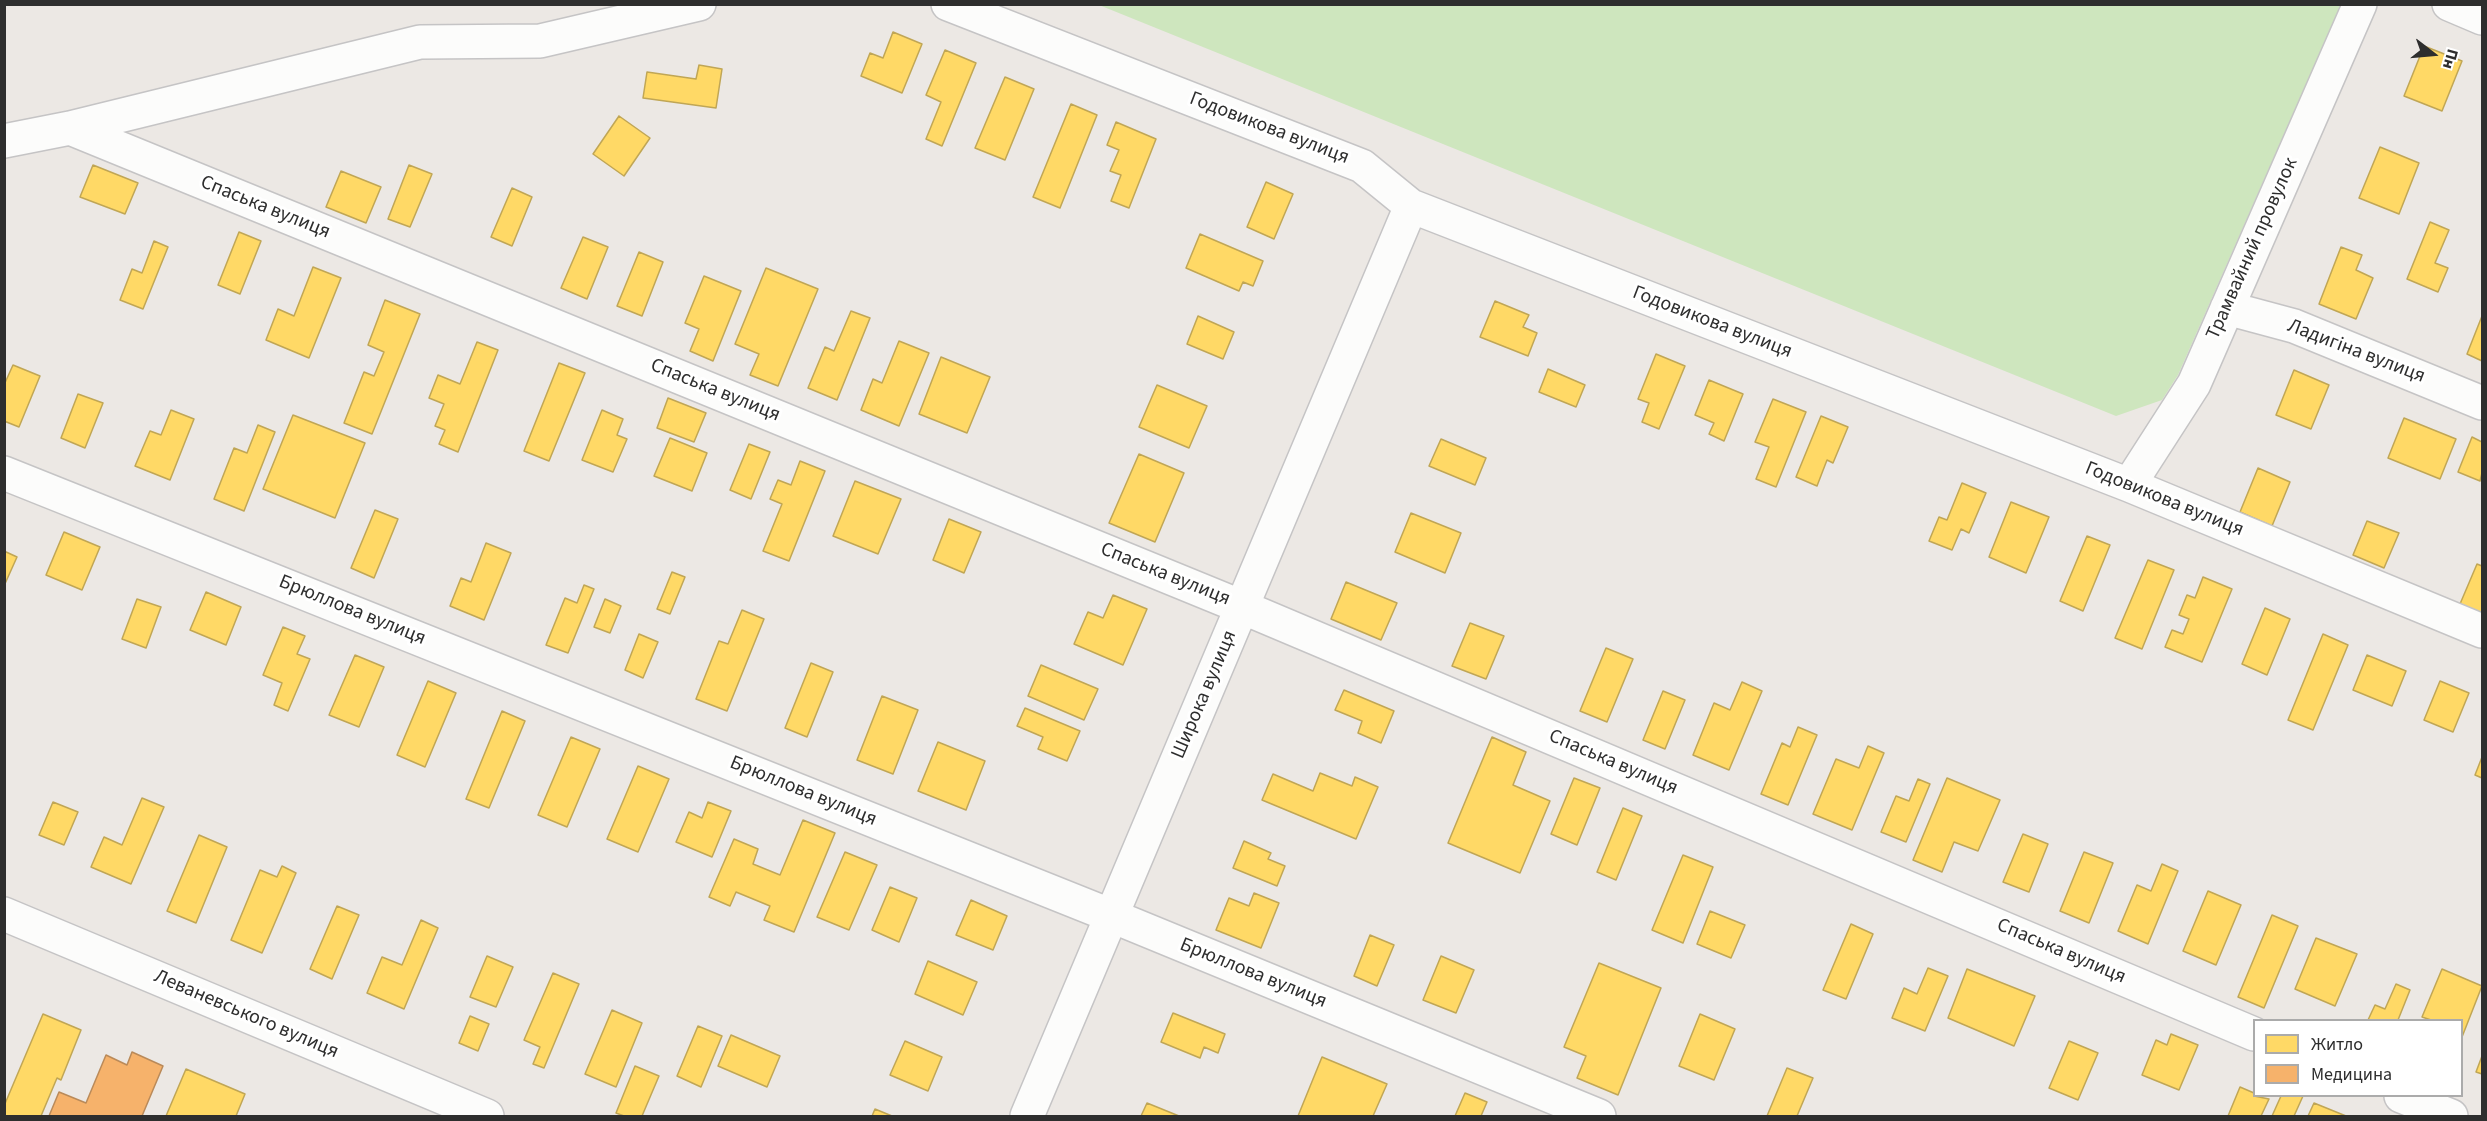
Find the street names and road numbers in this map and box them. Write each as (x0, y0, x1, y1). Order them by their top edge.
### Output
street label: Годовикова вулиця (1186, 88, 1352, 170)
street label: Трамвайний провулок (2202, 154, 2304, 344)
street label: Спаська вулиця (197, 171, 333, 245)
street label: Годовикова вулиця (1629, 282, 1795, 364)
street label: Ладигіна вулиця (2284, 315, 2428, 389)
street label: Спаська вулиця (647, 354, 783, 428)
street label: Годовикова вулиця (2081, 457, 2247, 543)
street label: Спаська вулиця (1097, 538, 1233, 612)
street label: Брюллова вулиця (275, 571, 429, 651)
street label: Широка вулиця (1167, 627, 1243, 763)
street label: Спаська вулиця (1545, 725, 1681, 801)
street label: Брюллова вулиця (726, 752, 880, 832)
street label: Спаська вулиця (1993, 914, 2129, 990)
street label: Брюллова вулиця (1176, 934, 1330, 1014)
street label: Леваневського вулиця (150, 965, 342, 1065)

